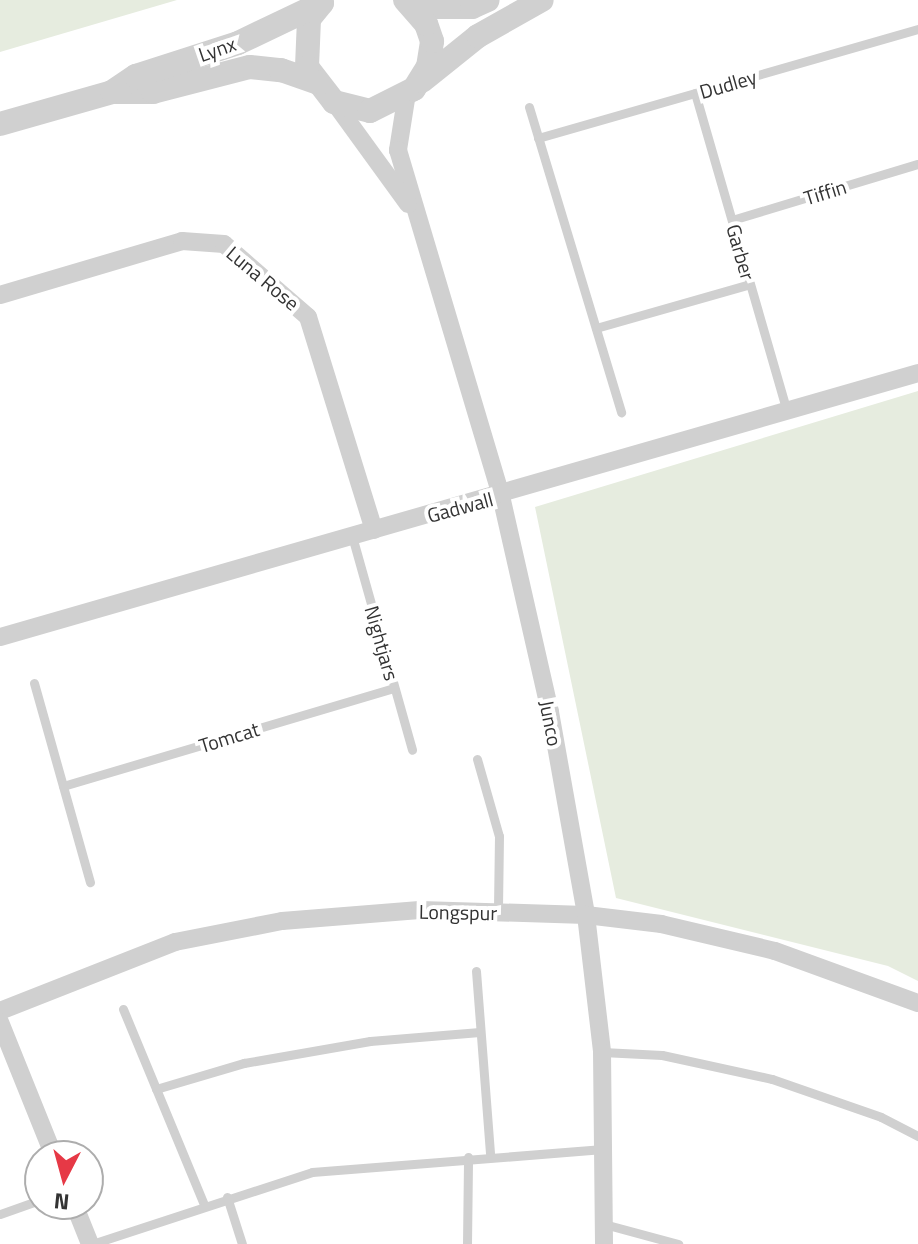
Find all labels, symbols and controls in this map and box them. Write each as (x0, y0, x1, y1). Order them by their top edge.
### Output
street label: Lynx (195, 31, 239, 67)
street label: Dudley (697, 64, 759, 104)
street label: Tiffin (801, 174, 849, 210)
street label: Garber (722, 221, 760, 283)
street label: Luna Rose (222, 241, 304, 315)
street label: Gadwall (424, 487, 496, 527)
street label: Nightjars (360, 603, 404, 683)
street label: Junco (535, 698, 567, 748)
street label: Tomcat (196, 716, 262, 758)
street label: Longspur (419, 899, 497, 925)
north arrow (24, 1140, 104, 1220)
text: N (52, 1184, 71, 1220)

